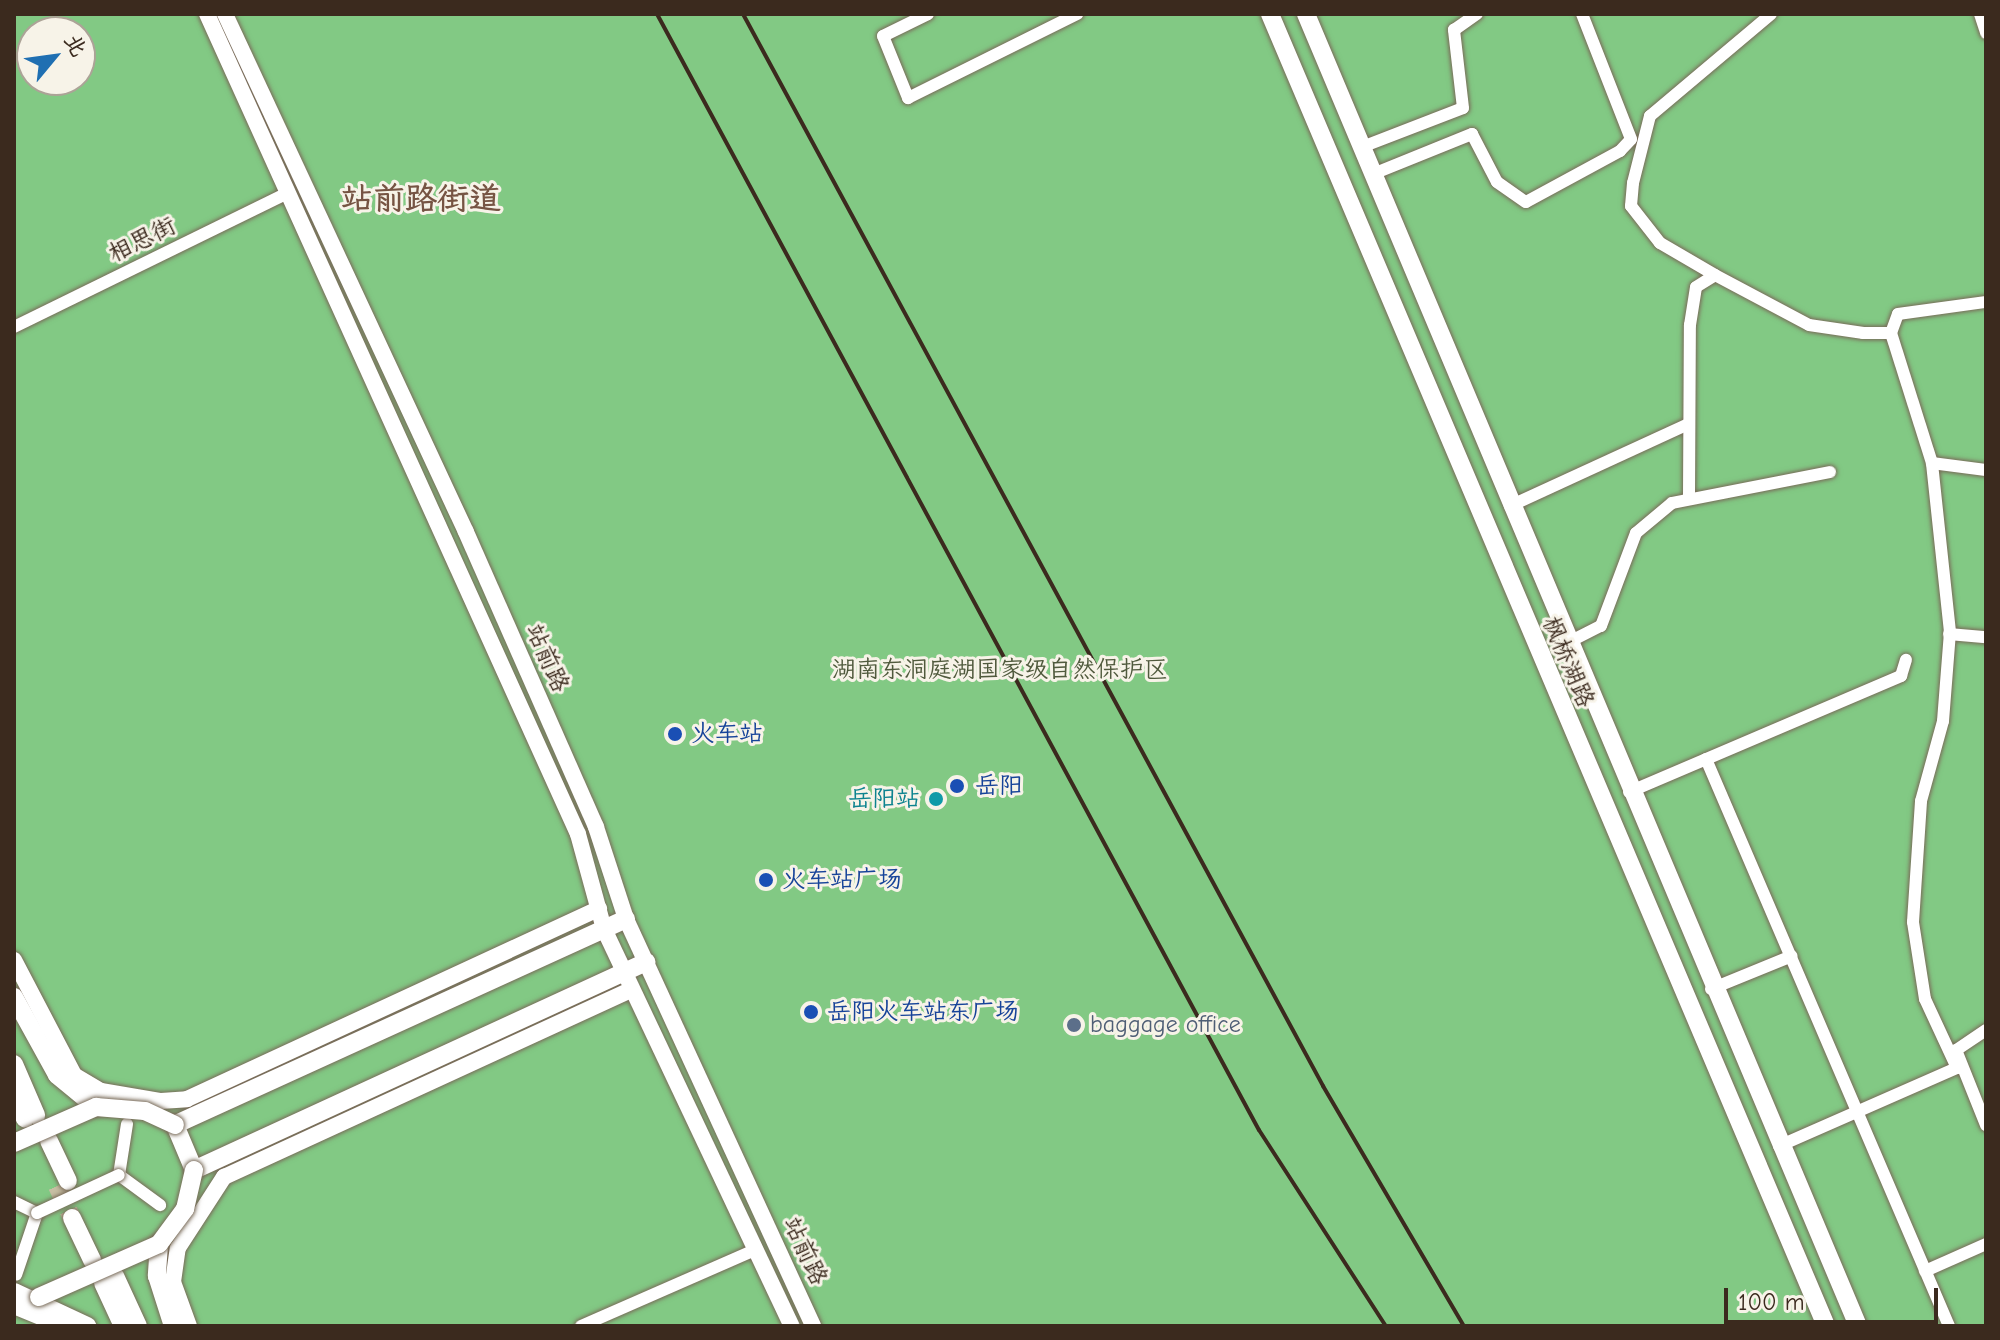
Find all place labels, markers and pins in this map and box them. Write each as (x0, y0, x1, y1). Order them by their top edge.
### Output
place label: 火车站 (691, 720, 763, 748)
marker: 火车站 (666, 725, 684, 743)
place label: 岳阳 (975, 772, 1023, 800)
marker: 岳阳 (946, 775, 968, 797)
place label: 岳阳站 (848, 785, 920, 813)
marker: 岳阳站 (927, 790, 945, 808)
place label: 火车站广场 (782, 866, 902, 894)
marker: 火车站广场 (757, 871, 775, 889)
place label: 岳阳火车站东广场 (827, 998, 1019, 1026)
marker: 岳阳火车站东广场 (802, 1003, 820, 1021)
place label: baggage office (1090, 1011, 1241, 1039)
marker: baggage office (1065, 1016, 1083, 1034)

